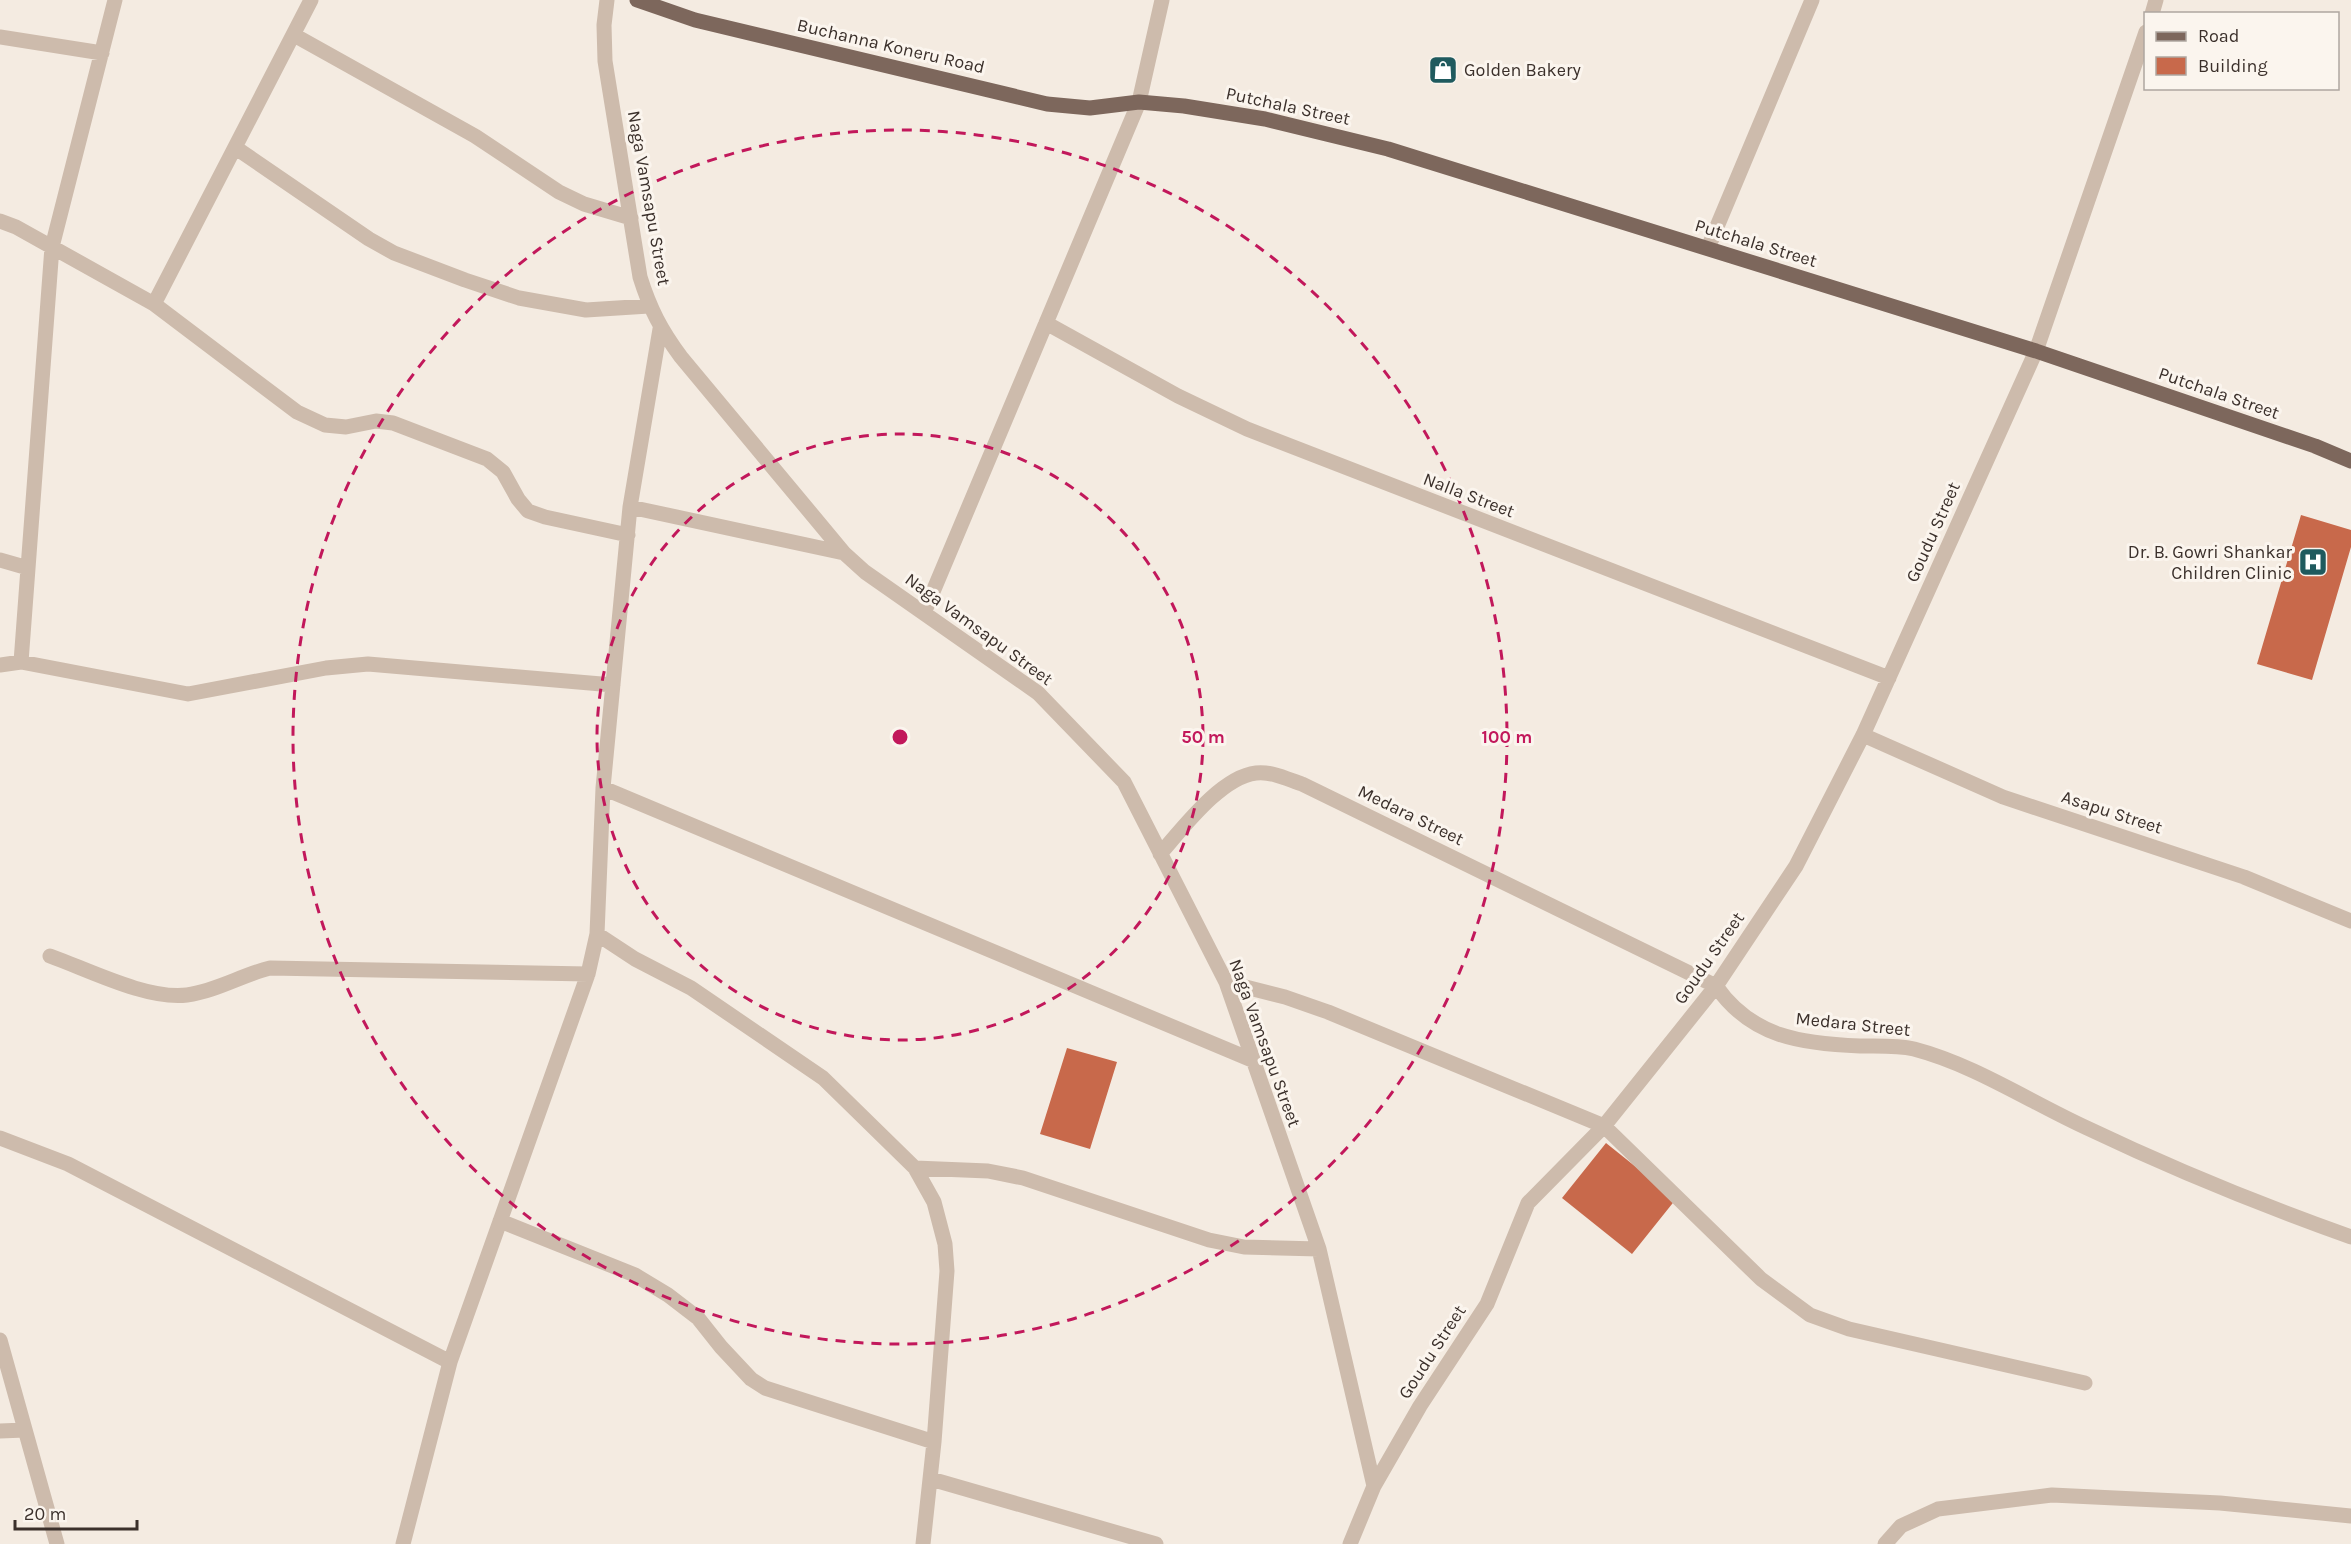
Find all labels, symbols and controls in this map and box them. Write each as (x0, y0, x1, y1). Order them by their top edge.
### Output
legend (2144, 12, 2339, 90)
street label: Buchanna Koneru Road (795, 14, 987, 78)
text: Road (2198, 25, 2239, 47)
shop icon: Golden Bakery (1427, 54, 1459, 86)
text: Building (2198, 55, 2268, 77)
place label: Golden Bakery (1464, 59, 1582, 81)
street label: Putchala Street (1224, 82, 1352, 130)
street label: Naga Vamsapu Street (623, 109, 675, 287)
street label: Putchala Street (1692, 214, 1820, 272)
street label: Putchala Street (2156, 362, 2283, 424)
street label: Nalla Street (1420, 468, 1518, 523)
street label: Goudu Street (1901, 478, 1965, 586)
place label: Dr. B. Gowri Shankar Children Clinic (2128, 541, 2292, 584)
hospital icon: Dr. B. Gowri Shankar Children Clinic (2297, 546, 2329, 578)
street label: Naga Vamsapu Street (901, 568, 1057, 690)
text: 50 m (1181, 726, 1225, 748)
text: 100 m (1482, 726, 1532, 748)
centre of rings (890, 727, 910, 747)
street label: Medara Street (1354, 780, 1468, 850)
street label: Asapu Street (2059, 785, 2165, 839)
street label: Goudu Street (1669, 907, 1749, 1008)
street label: Naga Vamsapu Street (1224, 956, 1306, 1130)
street label: Medara Street (1795, 1007, 1912, 1041)
street label: Goudu Street (1393, 1301, 1471, 1403)
scale bar (15, 1493, 136, 1531)
text: 20 m (24, 1503, 66, 1525)

